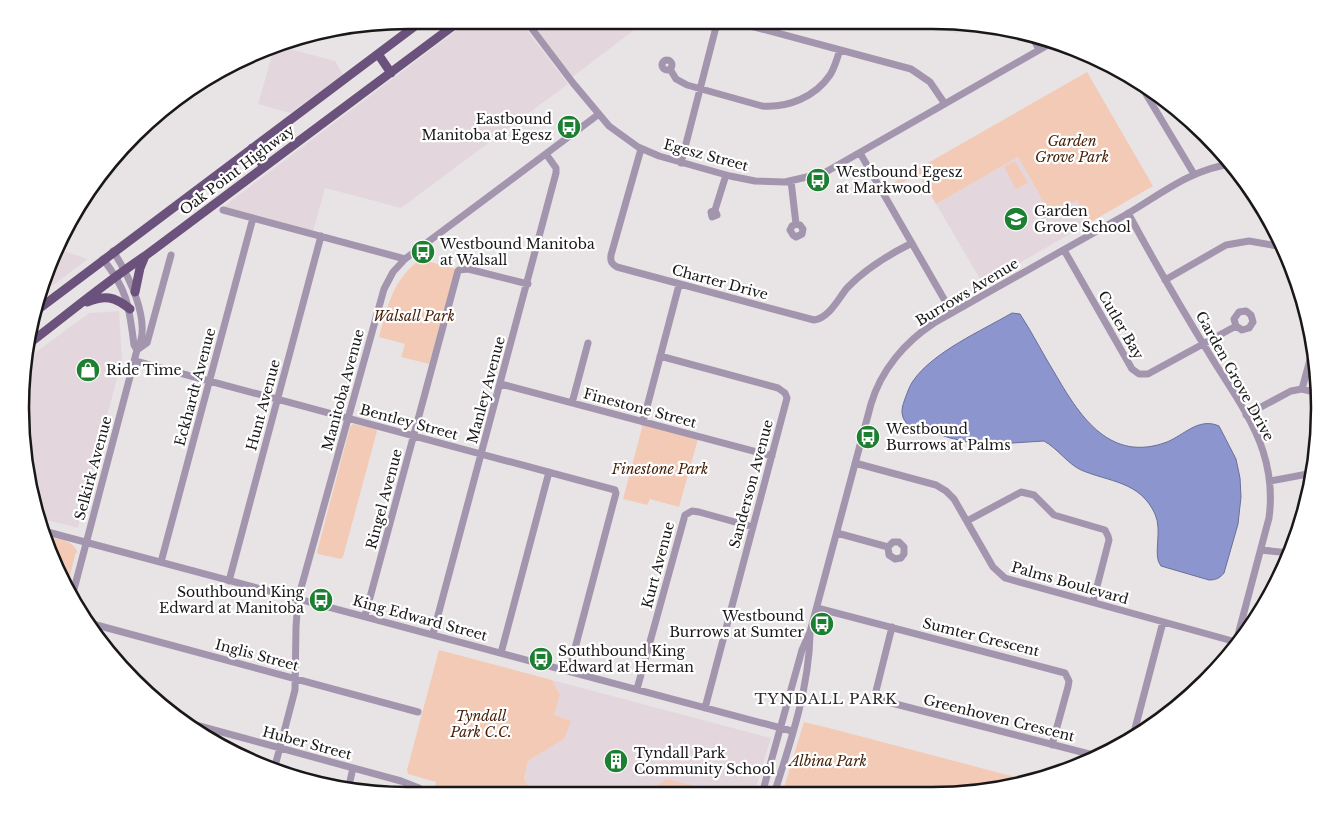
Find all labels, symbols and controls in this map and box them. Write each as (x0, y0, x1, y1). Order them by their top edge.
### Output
place label: Eastbound Manitoba at Egesz (422, 110, 553, 144)
bus stop icon: Eastbound Manitoba at Egesz (556, 114, 582, 140)
street label: Oak Point Highway (176, 121, 298, 219)
park label: Garden Grove Park (1035, 132, 1109, 166)
street label: Egesz Street (662, 135, 751, 175)
place label: Westbound Egesz at Markwood (835, 163, 963, 197)
bus stop icon: Westbound Egesz at Markwood (805, 167, 831, 193)
place label: Garden Grove School (1034, 202, 1131, 236)
school or university icon: Garden Grove School (1003, 206, 1029, 232)
place label: Westbound Manitoba at Walsall (439, 235, 595, 269)
bus stop icon: Westbound Manitoba at Walsall (410, 239, 436, 265)
street label: Burrows Avenue (912, 254, 1022, 330)
street label: Charter Drive (670, 261, 770, 303)
street label: Cutler Bay (1094, 288, 1148, 362)
park label: Walsall Park (373, 307, 455, 325)
street label: Garden Grove Drive (1192, 308, 1278, 444)
street label: Eckhardt Avenue (171, 326, 219, 448)
street label: Manitoba Avenue (318, 327, 368, 453)
street label: Manley Avenue (463, 334, 509, 446)
shop icon: Ride Time (75, 357, 101, 383)
street label: Hunt Avenue (242, 357, 284, 453)
place label: Ride Time (106, 361, 182, 379)
street label: Finestone Street (581, 384, 699, 432)
street label: Bentley Street (358, 400, 461, 444)
street label: Selkirk Avenue (70, 414, 116, 522)
street label: Sanderson Avenue (725, 418, 777, 550)
place label: Westbound Burrows at Palms (885, 420, 1011, 454)
bus stop icon: Westbound Burrows at Palms (855, 424, 881, 450)
street label: Ringel Avenue (362, 447, 406, 551)
park label: Finestone Park (611, 460, 708, 478)
street label: Kurt Avenue (638, 520, 678, 610)
street label: Palms Boulevard (1009, 558, 1131, 608)
place label: Southbound King Edward at Manitoba (159, 583, 305, 617)
bus stop icon: Southbound King Edward at Manitoba (308, 587, 334, 613)
street label: King Edward Street (351, 591, 490, 645)
place label: Westbound Burrows at Sumter (669, 607, 805, 641)
bus stop icon: Westbound Burrows at Sumter (809, 611, 835, 637)
street label: Sumter Crescent (921, 614, 1042, 660)
street label: Inglis Street (213, 635, 301, 675)
place label: Southbound King Edward at Herman (558, 642, 694, 676)
bus stop icon: Southbound King Edward at Herman (528, 646, 554, 672)
district label: TYNDALL PARK (754, 689, 898, 708)
street label: Greenhoven Crescent (921, 690, 1077, 746)
park label: Tyndall Park C.C. (449, 707, 512, 741)
street label: Huber Street (260, 722, 354, 764)
place label: Tyndall Park Community School (634, 744, 776, 778)
building icon: Tyndall Park Community School (603, 748, 629, 774)
park label: Albina Park (787, 752, 867, 770)

